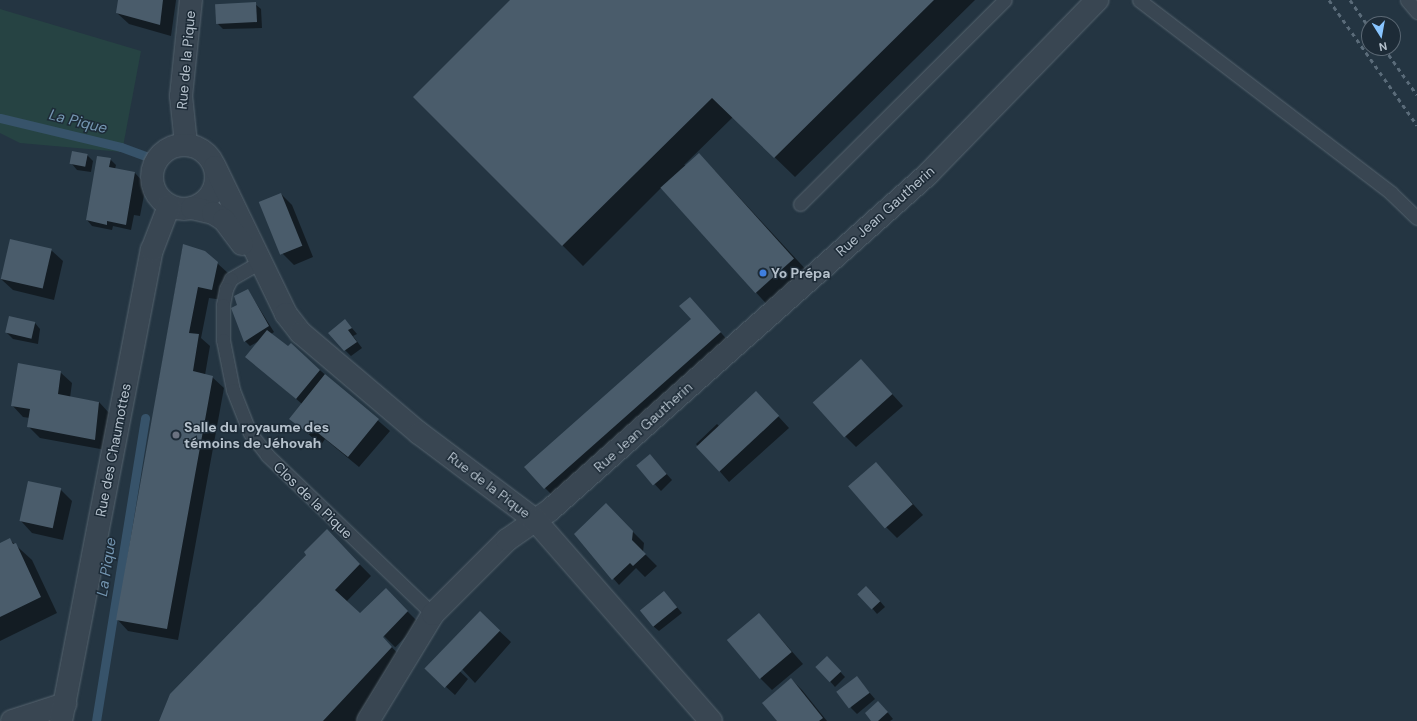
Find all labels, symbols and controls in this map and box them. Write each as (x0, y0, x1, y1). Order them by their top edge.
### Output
street label: Rue de la Pique (173, 10, 199, 110)
north arrow (1361, 16, 1401, 56)
text: N (1378, 39, 1388, 54)
water label: La Pique (47, 106, 109, 138)
street label: Rue Jean Gautherin (832, 162, 938, 260)
place label: Yo Prépa (771, 265, 830, 281)
marker: Yo Prépa (758, 268, 768, 278)
street label: Rue Jean Gautherin (590, 378, 696, 476)
street label: Rue des Chaumottes (92, 382, 134, 518)
place label: Salle du royaume des témoins de Jéhovah (184, 419, 329, 452)
marker: Salle du royaume des témoins de Jéhovah (171, 430, 181, 440)
street label: Rue de la Pique (444, 448, 534, 522)
street label: Clos de la Pique (270, 458, 356, 542)
water label: La Pique (93, 536, 121, 598)

